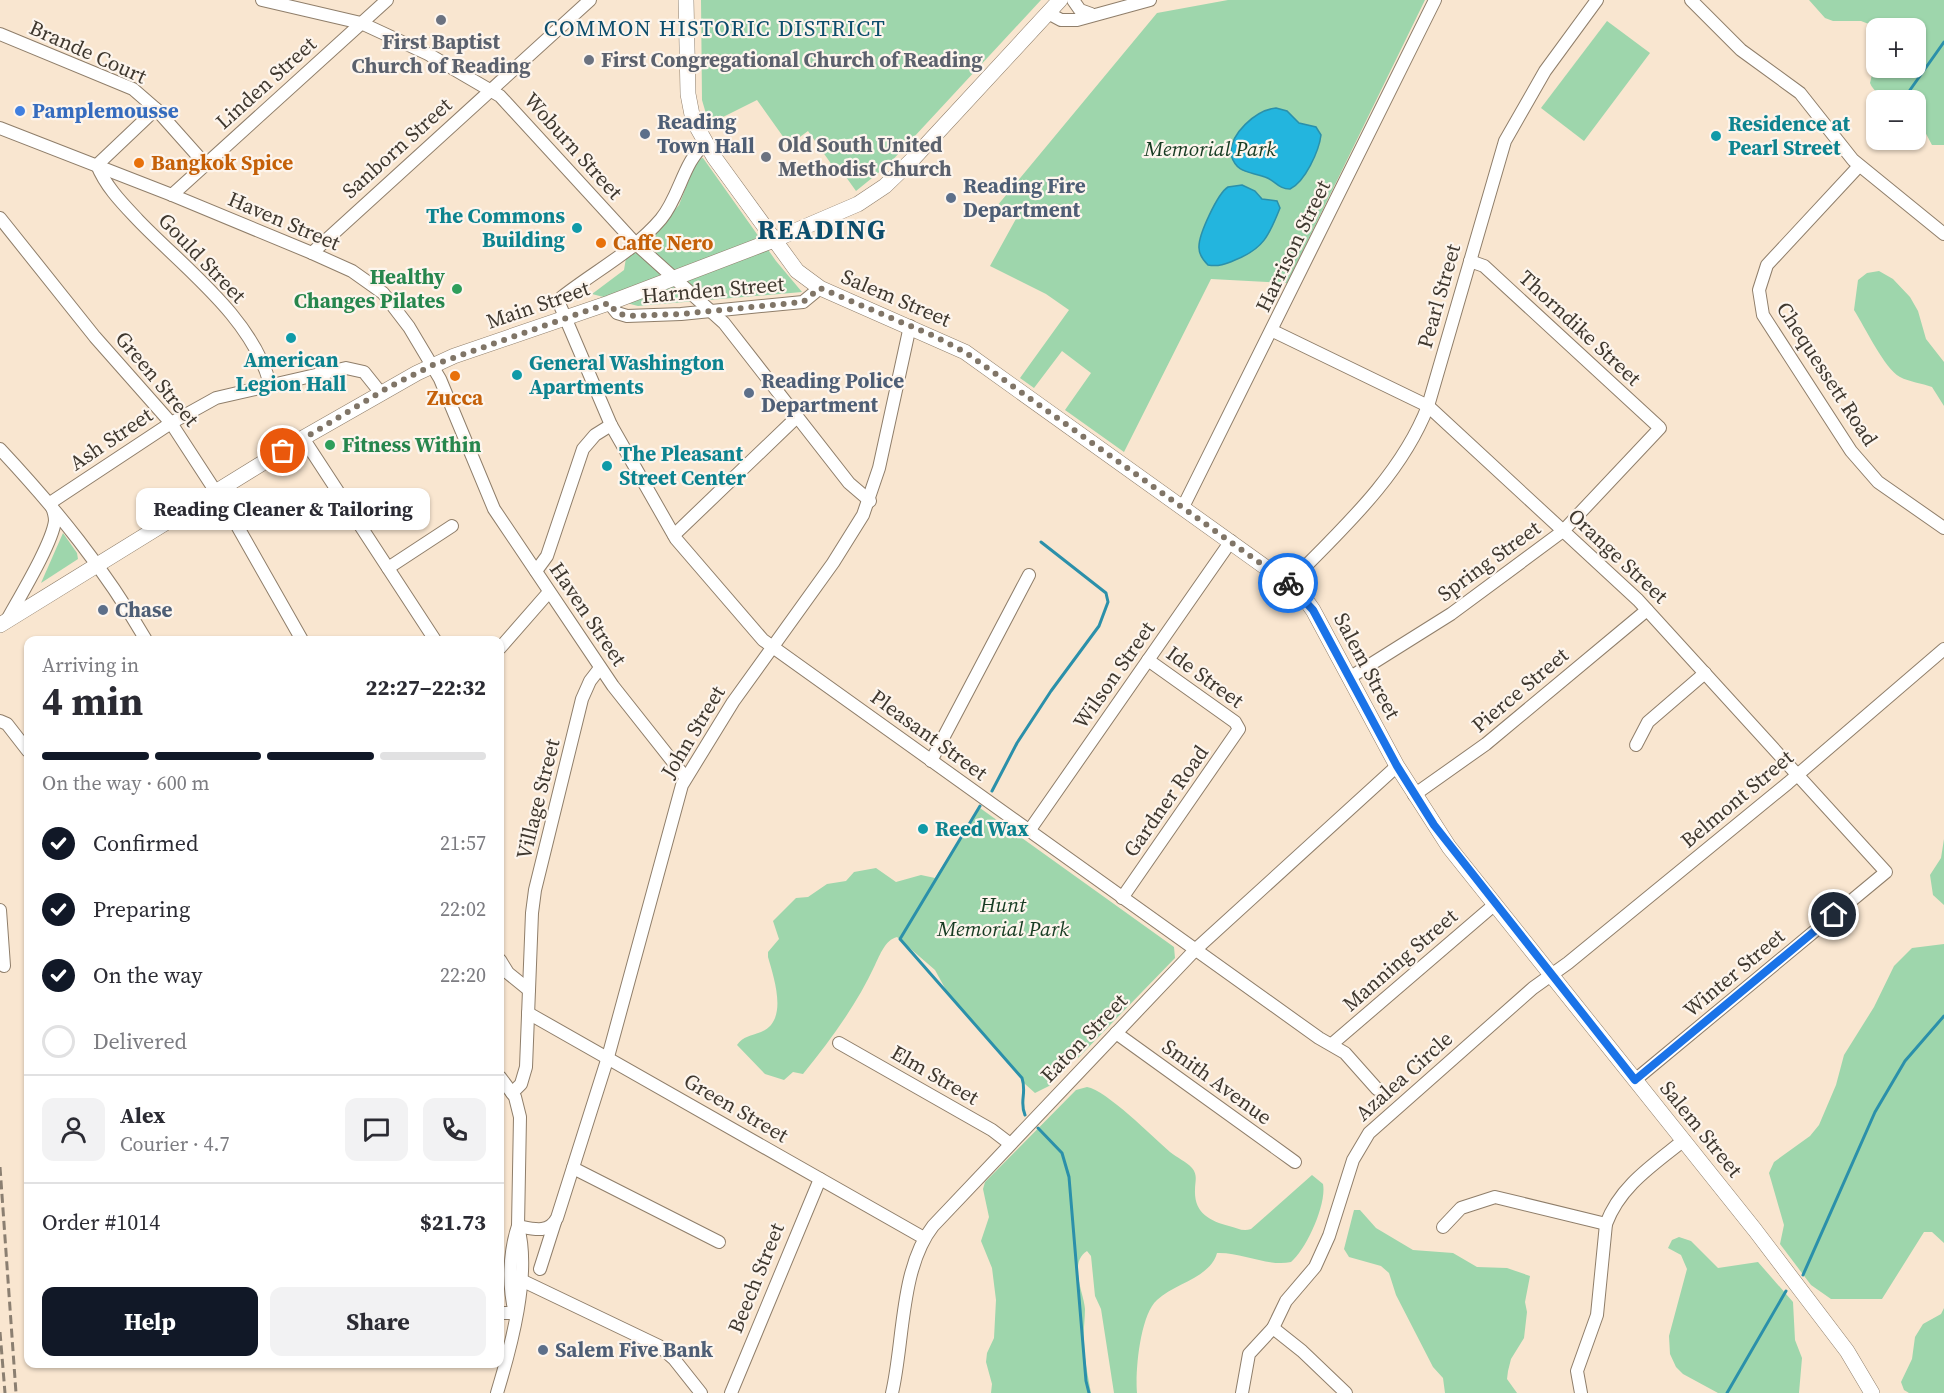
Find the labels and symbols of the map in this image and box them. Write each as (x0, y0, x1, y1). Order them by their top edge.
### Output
street label: Brande Court (25, 13, 152, 90)
marker: First Baptist Church of Reading (434, 13, 448, 27)
district label: COMMON HISTORIC DISTRICT (544, 13, 886, 43)
place label: First Baptist Church of Reading (351, 27, 531, 80)
street label: Linden Street (209, 30, 322, 136)
place label: First Congregational Church of Reading (601, 45, 983, 74)
marker: First Congregational Church of Reading (582, 53, 596, 67)
street label: Woburn Street (517, 86, 629, 206)
street label: Sanborn Street (336, 90, 458, 205)
place label: Pamplemousse (32, 96, 179, 125)
marker: Pamplemousse (13, 104, 27, 118)
place label: Reading Town Hall (657, 107, 755, 160)
place label: Residence at Pearl Street (1728, 109, 1851, 162)
marker: Reading Town Hall (638, 127, 652, 141)
marker: Residence at Pearl Street (1709, 129, 1723, 143)
place label: Old South United Methodist Church (778, 130, 952, 183)
park label: Memorial Park (1143, 134, 1276, 163)
place label: Bangkok Spice (151, 148, 293, 177)
marker: Old South United Methodist Church (759, 150, 773, 164)
marker: Bangkok Spice (132, 156, 146, 170)
place label: Reading Fire Department (963, 171, 1086, 224)
street label: Harrison Street (1248, 175, 1337, 317)
street label: Haven Street (224, 184, 345, 257)
marker: Reading Fire Department (944, 191, 958, 205)
place label: The Commons Building (426, 201, 566, 254)
street label: Gould Street (152, 206, 253, 309)
district label: READING (757, 211, 887, 248)
marker: The Commons Building (570, 221, 584, 235)
place label: Caffe Nero (613, 228, 713, 257)
marker: Caffe Nero (594, 236, 608, 250)
street label: Pearl Street (1410, 240, 1467, 351)
street label: Salem Street (837, 261, 956, 334)
place label: Healthy Changes Pilates (294, 262, 446, 315)
street label: Thorndike Street (1513, 263, 1648, 392)
street label: Harnden Street (641, 269, 786, 310)
street label: Main Street (482, 273, 593, 336)
marker: Healthy Changes Pilates (450, 282, 464, 296)
street label: Chequessett Road (1770, 296, 1885, 451)
street label: Green Street (109, 325, 206, 433)
marker: American Legion Hall (284, 331, 298, 345)
place label: American Legion Hall (236, 345, 347, 398)
place label: General Washington Apartments (529, 348, 725, 401)
place label: Reading Police Department (761, 366, 904, 419)
marker: General Washington Apartments (510, 368, 524, 382)
marker: Zucca (448, 369, 462, 383)
place label: Zucca (427, 383, 484, 412)
marker: Reading Police Department (742, 386, 756, 400)
street label: Ash Street (63, 400, 158, 477)
pin (257, 425, 308, 476)
place label: Fitness Within (342, 430, 481, 459)
marker: Fitness Within (323, 438, 337, 452)
place label: The Pleasant Street Center (619, 439, 746, 492)
marker: The Pleasant Street Center (600, 459, 614, 473)
callout: Reading Cleaner & Tailoring (136, 487, 430, 529)
street label: Orange Street (1562, 502, 1675, 610)
street label: Spring Street (1431, 513, 1546, 608)
courier (1258, 553, 1318, 613)
street label: Haven Street (543, 556, 634, 671)
place label: Chase (115, 595, 173, 624)
marker: Chase (96, 603, 110, 617)
street label: Salem Street (1327, 608, 1408, 724)
street label: Wilson Street (1066, 615, 1161, 734)
street label: Ide Street (1161, 639, 1250, 715)
street label: Pierce Street (1465, 640, 1574, 739)
street label: John Street (653, 680, 732, 784)
street label: Pleasant Street (865, 682, 994, 787)
street label: Village Street (509, 735, 567, 862)
street label: Gardner Road (1116, 739, 1215, 862)
street label: Belmont Street (1674, 743, 1799, 854)
place label: Reed Wax (935, 814, 1029, 843)
marker: Reed Wax (916, 822, 930, 836)
pin (1808, 889, 1859, 940)
park label: Hunt Memorial Park (936, 890, 1069, 943)
street label: Manning Street (1336, 901, 1463, 1018)
street label: Winter Street (1677, 921, 1791, 1024)
street label: Eaton Street (1034, 987, 1134, 1089)
street label: Azalea Circle (1349, 1024, 1459, 1127)
street label: Smith Avenue (1157, 1032, 1278, 1131)
street label: Elm Street (886, 1038, 985, 1111)
street label: Green Street (679, 1066, 794, 1149)
street label: Salem Street (1653, 1074, 1749, 1183)
street label: Beech Street (720, 1218, 791, 1337)
place label: Salem Five Bank (555, 1335, 714, 1364)
marker: Salem Five Bank (536, 1343, 550, 1357)

